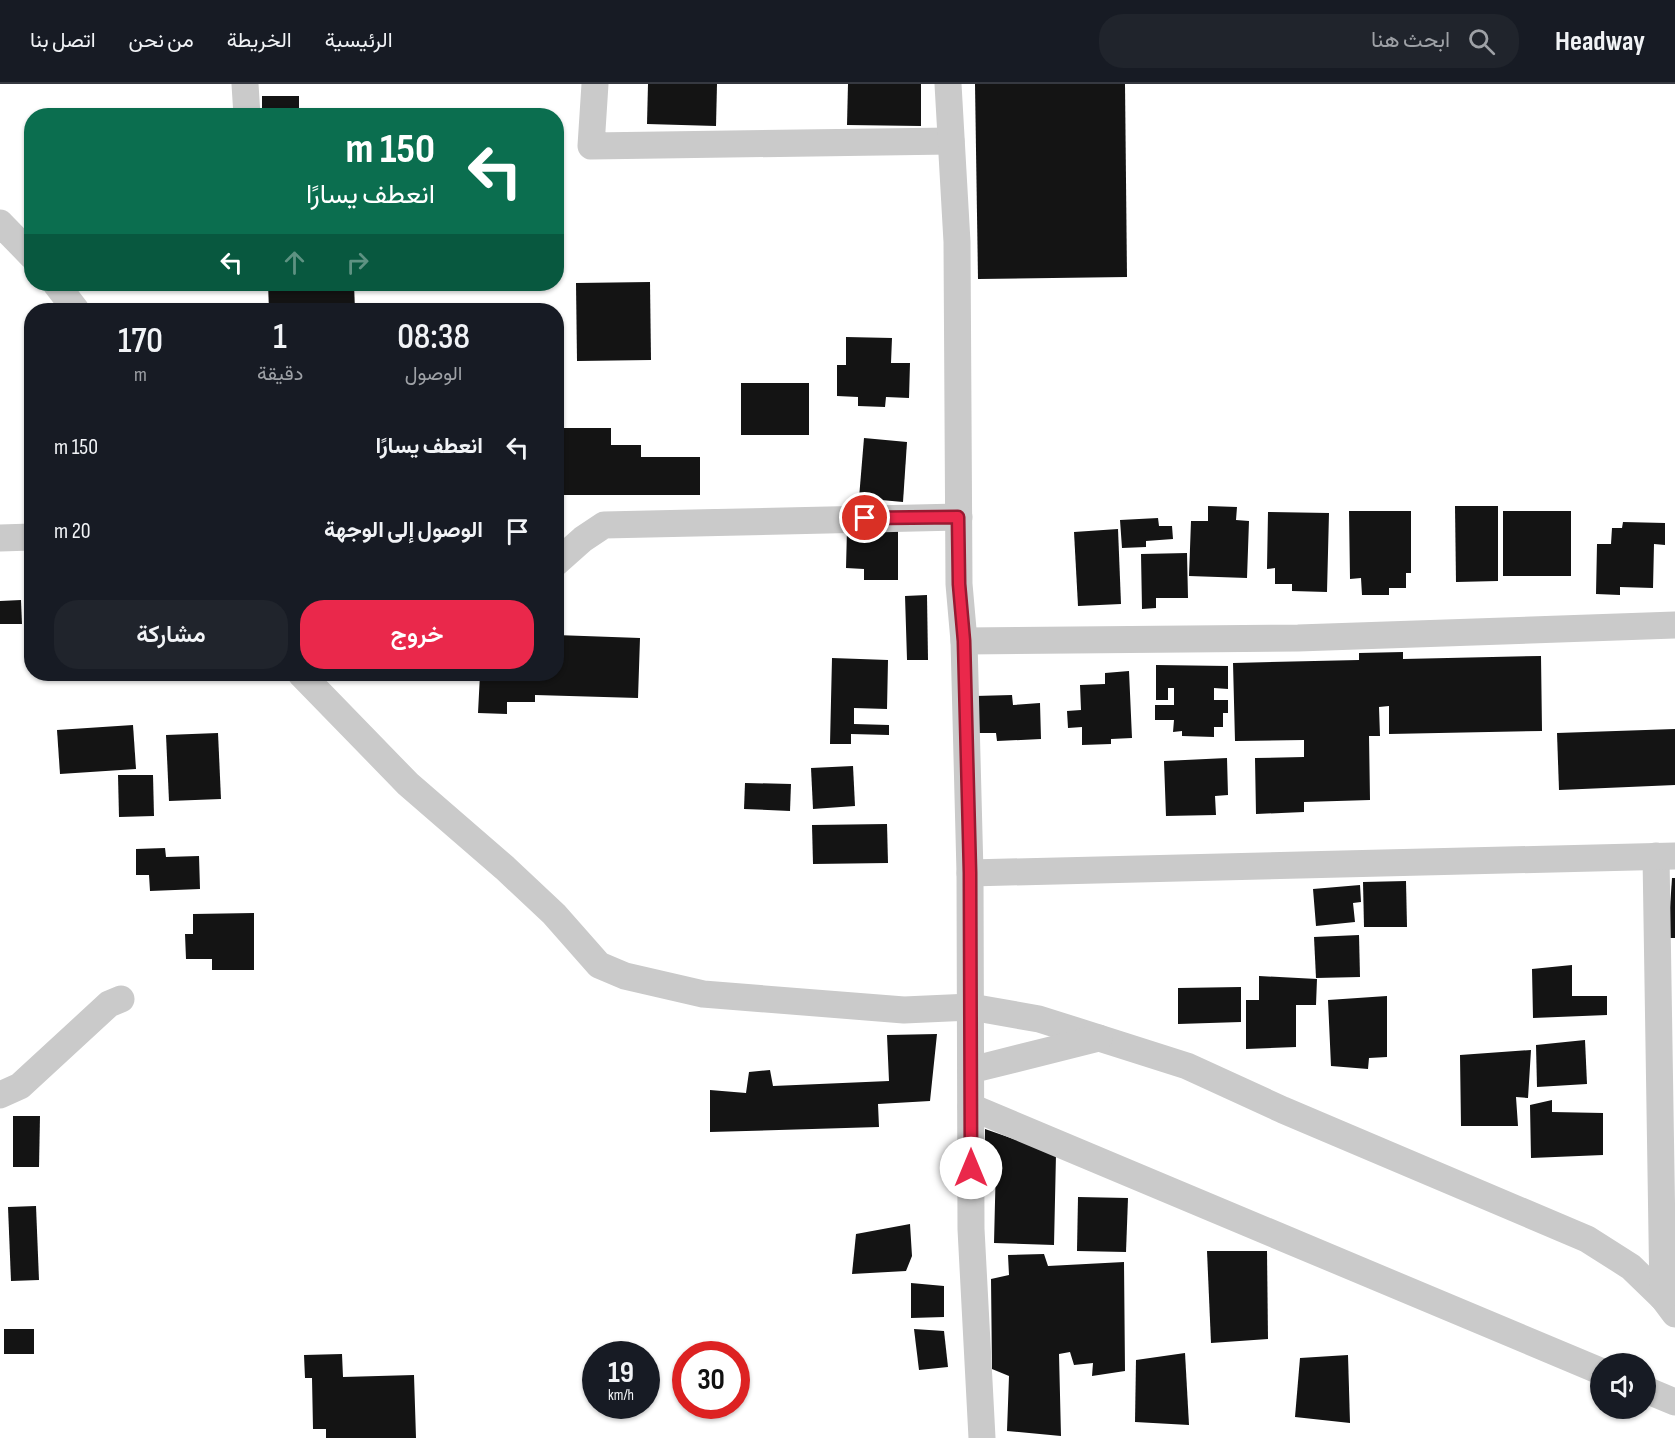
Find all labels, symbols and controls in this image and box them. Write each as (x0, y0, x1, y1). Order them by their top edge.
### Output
search box (1099, 14, 1519, 68)
icon: search (1465, 25, 1498, 58)
text: Headway (1555, 25, 1645, 58)
text: ابحث هنا (1371, 27, 1450, 54)
text: اتصل بنا (30, 28, 96, 53)
text: من نحن (129, 28, 194, 53)
text: الخريطة (227, 28, 292, 53)
text: الرئيسية (325, 28, 393, 53)
text: 150 m (346, 124, 435, 175)
icon: left (456, 132, 534, 210)
text: انعطف يسارًا (306, 179, 435, 211)
icon: left (215, 246, 248, 279)
icon: ahead (278, 246, 311, 279)
icon: right (341, 246, 374, 279)
text: 1 (273, 316, 287, 359)
text: 08:38 (397, 316, 470, 359)
text: 170 (118, 320, 163, 363)
text: دقيقة (257, 362, 303, 386)
text: الوصول (405, 362, 462, 386)
text: m (134, 363, 147, 387)
icon: left (501, 431, 534, 464)
text: انعطف يسارًا (375, 433, 483, 460)
text: 150 m (54, 434, 98, 461)
pin (839, 492, 890, 543)
icon: arrive (848, 501, 881, 534)
icon: arrive (501, 515, 534, 548)
text: الوصول إلى الوجهة (324, 517, 483, 544)
text: 20 m (54, 518, 91, 545)
button: مشاركة (54, 600, 288, 669)
button: خروج (300, 600, 534, 669)
position arrow (939, 1136, 1003, 1200)
speed limit sign: 30 (672, 1341, 750, 1419)
map controls (1590, 1353, 1656, 1419)
button: sound (1590, 1353, 1656, 1419)
text: 19 (608, 1355, 634, 1391)
text: km/h (608, 1386, 634, 1405)

